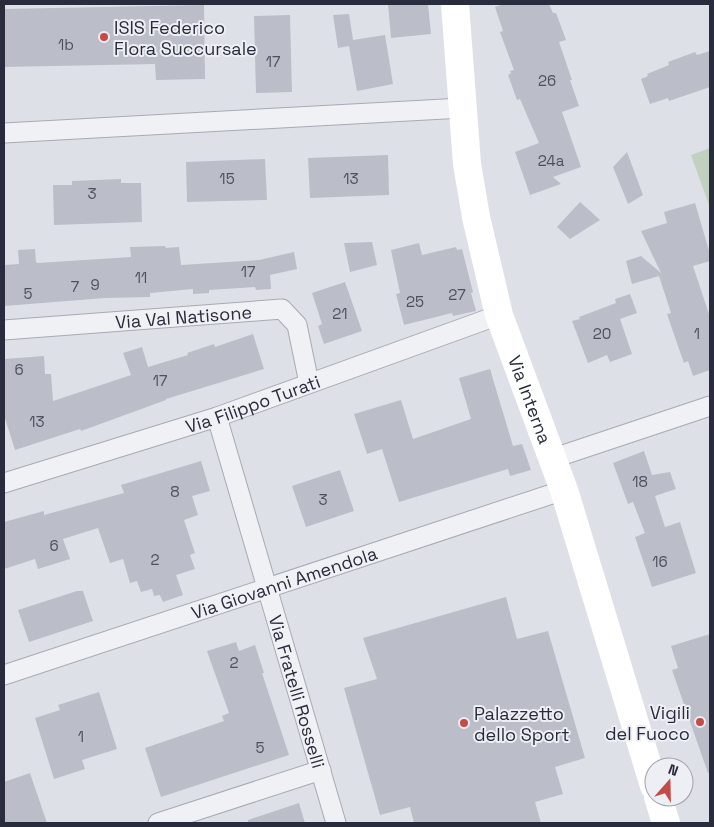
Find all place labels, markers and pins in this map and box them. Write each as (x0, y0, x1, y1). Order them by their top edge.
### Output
place label: ISIS Federico Flora Succursale (114, 16, 257, 60)
marker: ISIS Federico Flora Succursale (98, 31, 110, 43)
place label: Vigili del Fuoco (605, 701, 690, 745)
place label: Palazzetto dello Sport (474, 702, 570, 746)
marker: Vigili del Fuoco (694, 716, 706, 728)
marker: Palazzetto dello Sport (458, 717, 470, 729)

